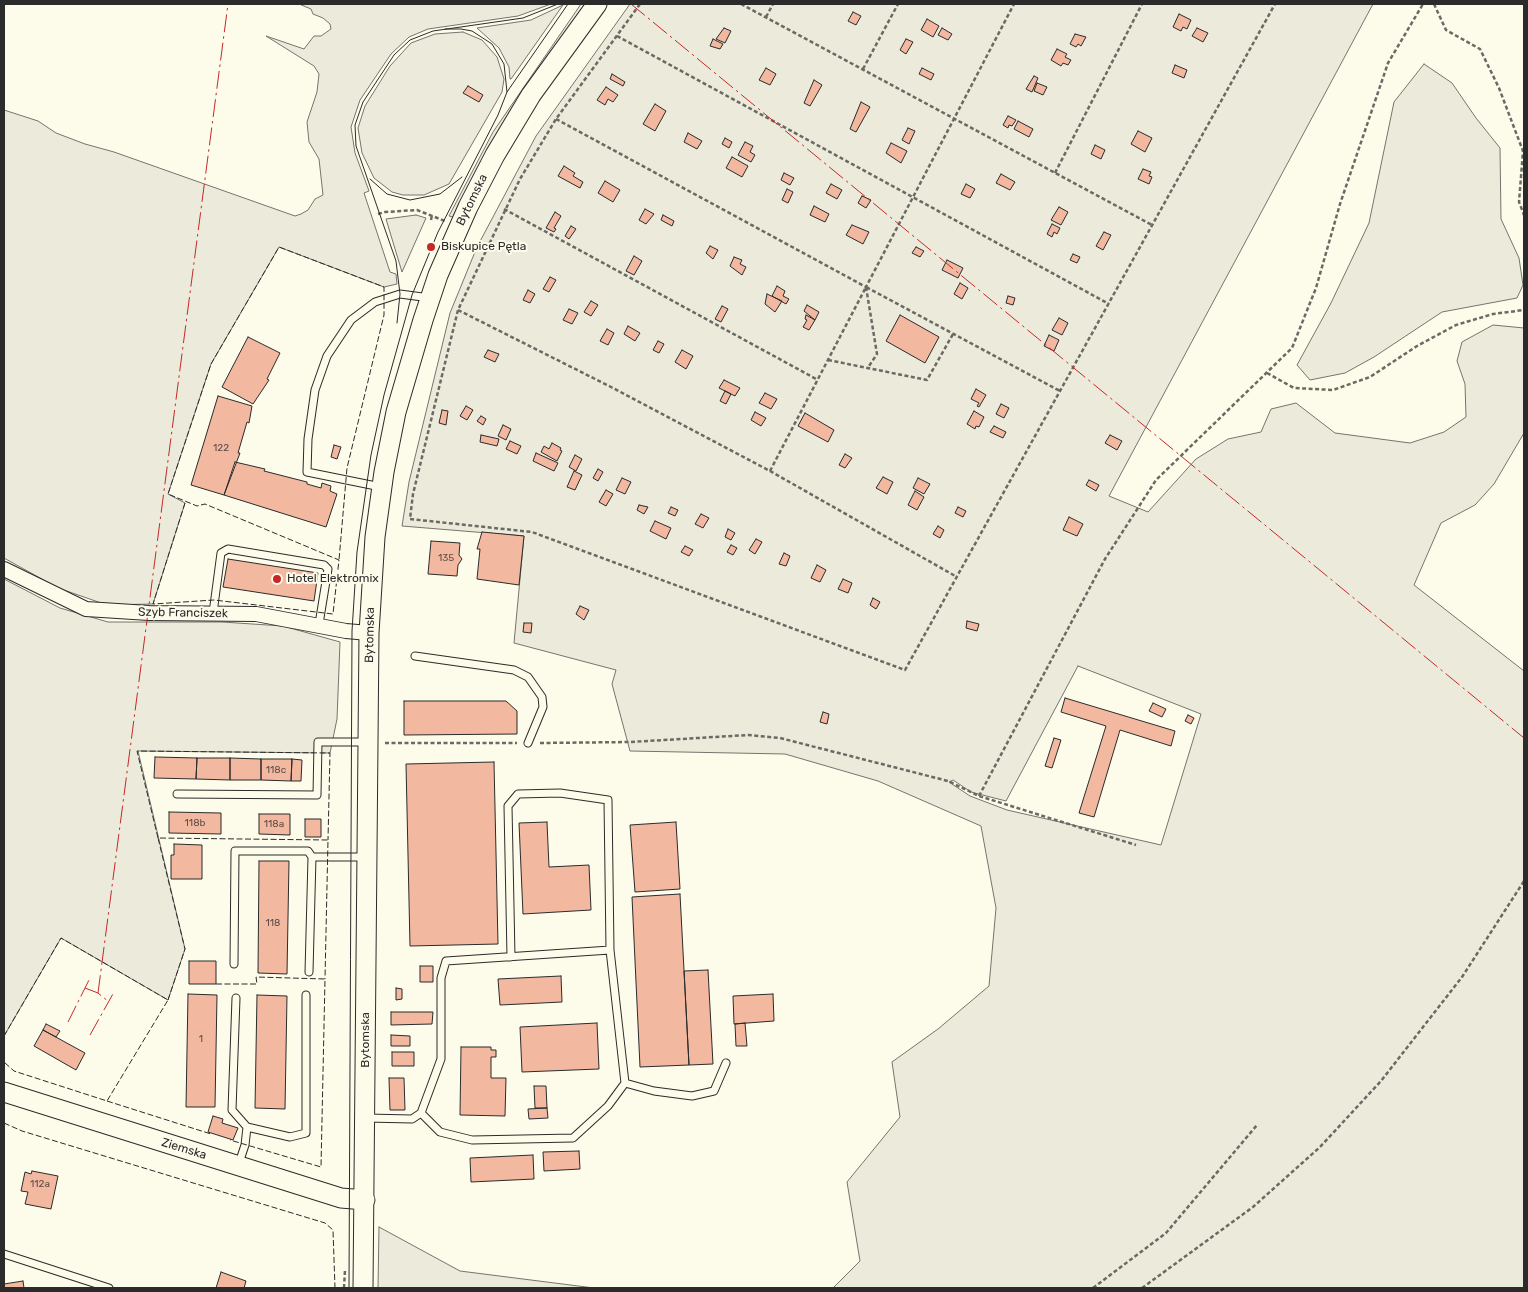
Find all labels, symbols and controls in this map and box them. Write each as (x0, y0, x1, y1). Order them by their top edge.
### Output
street label: Bytomska (453, 172, 491, 228)
place label: Biskupice Pętla (441, 240, 526, 254)
marker: Biskupice Pętla (425, 241, 437, 253)
house number: 122 (213, 442, 229, 454)
house number: 135 (438, 552, 454, 564)
place label: Hotel Elektromix (287, 572, 379, 586)
marker: Hotel Elektromix (271, 573, 283, 585)
street label: Szyb Franciszek (138, 605, 228, 621)
street label: Bytomska (362, 607, 378, 663)
house number: 118c (266, 764, 286, 776)
house number: 118b (185, 817, 205, 829)
house number: 118a (264, 818, 284, 830)
house number: 118 (266, 917, 280, 929)
street label: Bytomska (359, 1012, 373, 1068)
house number: 1 (199, 1033, 203, 1045)
street label: Ziemska (160, 1135, 208, 1163)
house number: 112a (30, 1178, 50, 1190)

